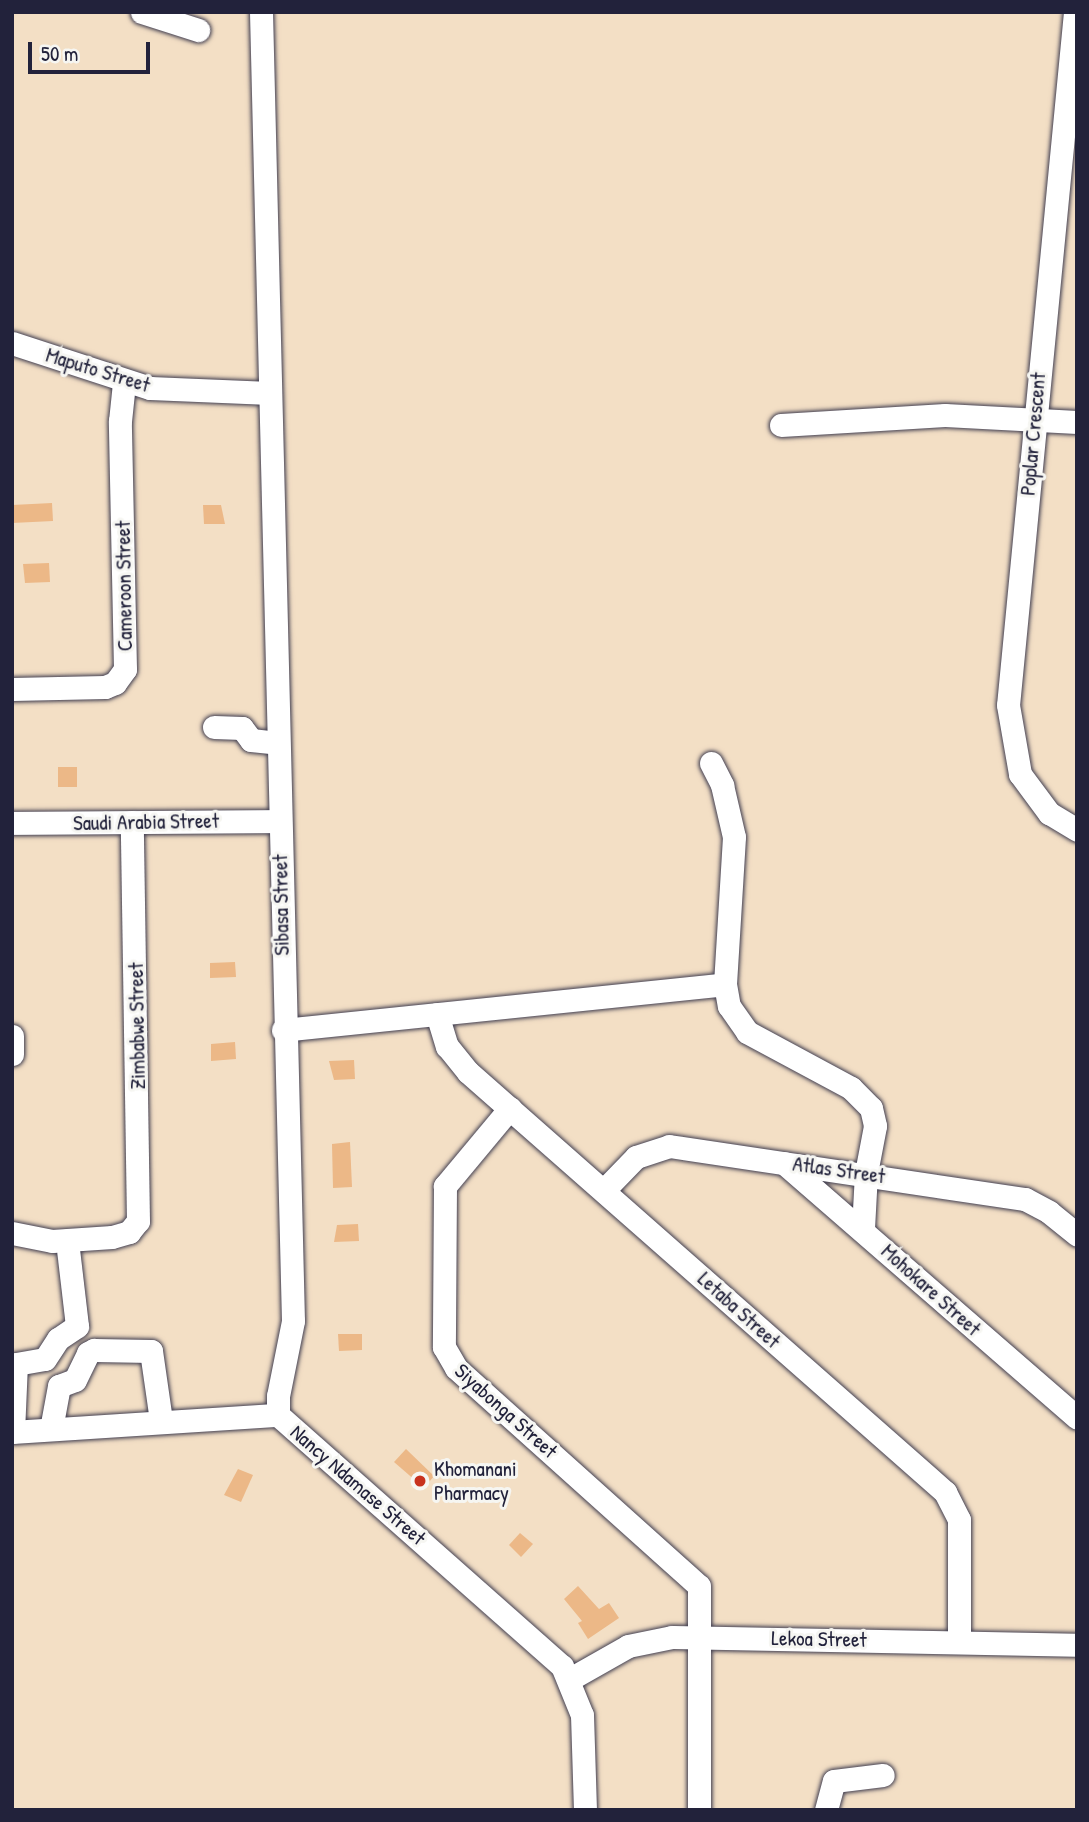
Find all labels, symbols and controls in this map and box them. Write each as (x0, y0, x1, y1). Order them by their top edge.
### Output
scale bar (32, 28, 154, 72)
text: 50 m (41, 39, 78, 68)
street label: Maputo Street (43, 342, 153, 398)
street label: Poplar Crescent (1015, 371, 1051, 497)
street label: Cameroon Street (110, 520, 138, 652)
street label: Saudi Arabia Street (73, 808, 219, 836)
street label: Sibasa Street (268, 854, 294, 956)
street label: Zimbabwe Street (123, 962, 151, 1090)
street label: Atlas Street (791, 1151, 887, 1189)
street label: Mohokare Street (876, 1239, 986, 1341)
street label: Letaba Street (693, 1266, 785, 1354)
street label: Siyabonga Street (450, 1358, 562, 1464)
street label: Nancy Ndamase Street (285, 1419, 431, 1551)
place label: Khomanani Pharmacy (434, 1456, 517, 1506)
marker: Khomanani Pharmacy (412, 1473, 428, 1489)
street label: Lekoa Street (771, 1626, 867, 1652)

